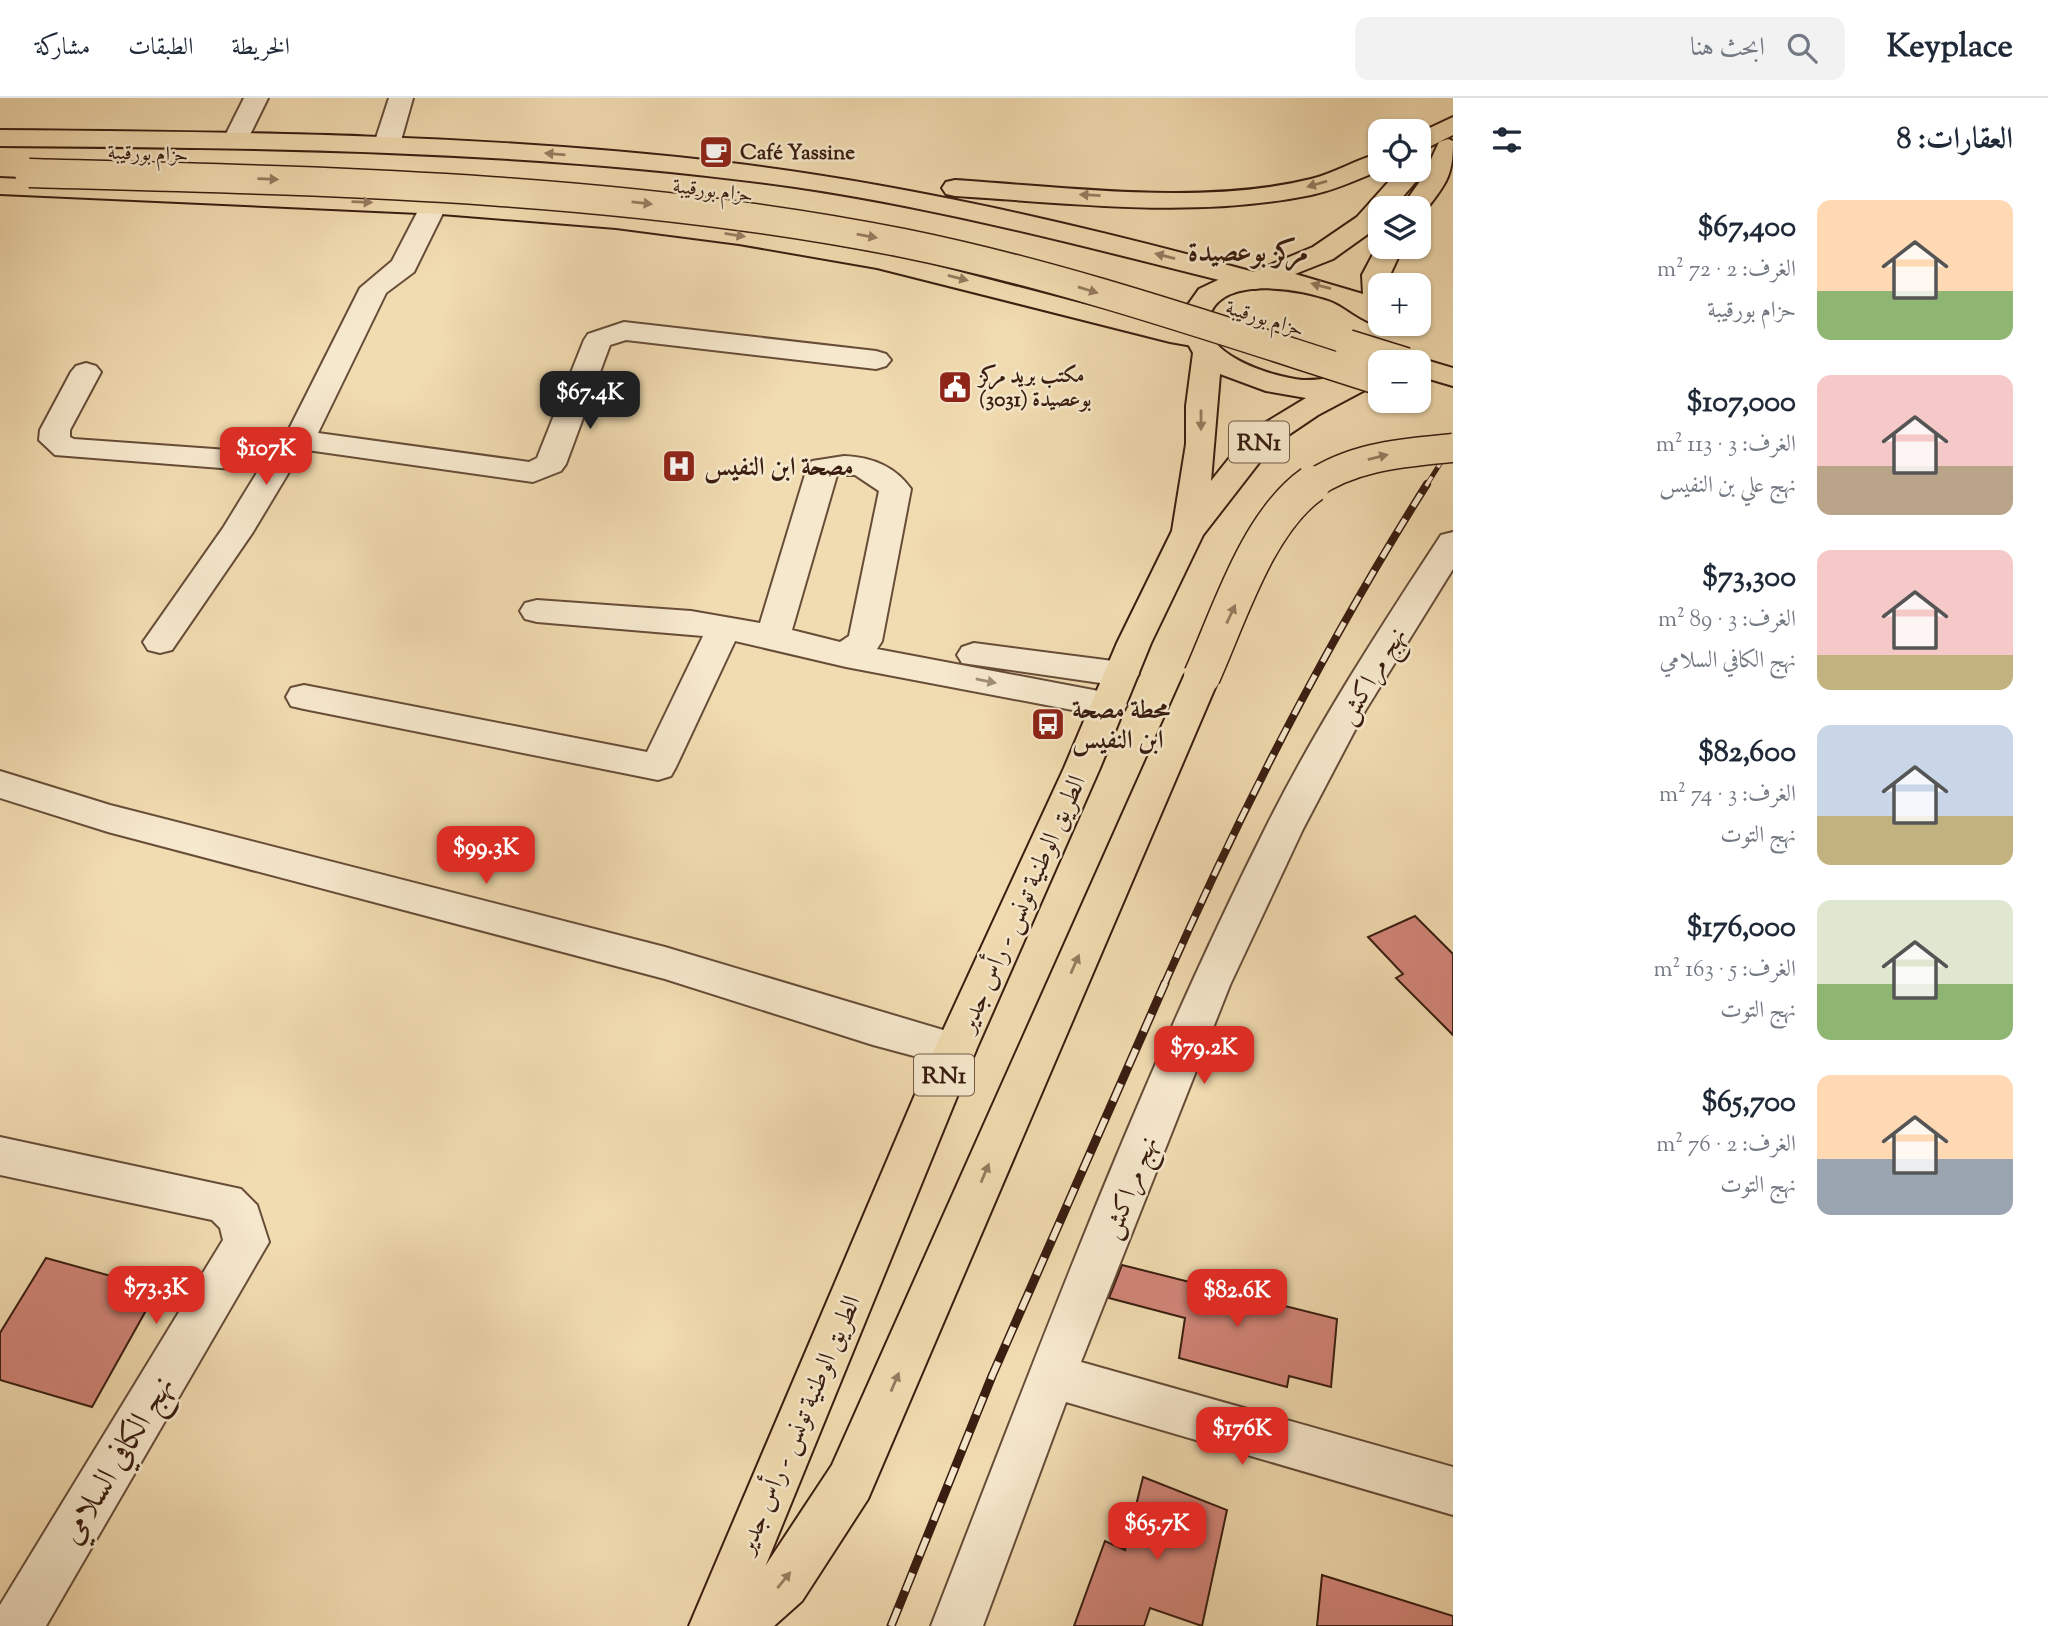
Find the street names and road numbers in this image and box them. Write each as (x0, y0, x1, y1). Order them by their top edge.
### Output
street label: حزام بورقيبة (107, 139, 189, 172)
street label: حزام بورقيبة (671, 172, 755, 213)
street label: حزام بورقيبة (1221, 294, 1308, 347)
road number: RN1 (1229, 422, 1289, 463)
street label: نهج مراكش (1329, 620, 1419, 734)
street label: الطريق الوطنية تونس - رأس جدير (948, 769, 1097, 1041)
road number: RN1 (914, 1055, 974, 1096)
street label: نهج مراكش (1094, 1131, 1171, 1246)
street label: الطريق الوطنية تونس - رأس جدير (727, 1290, 872, 1563)
street label: نهج الكافي السلامي (50, 1367, 189, 1555)

